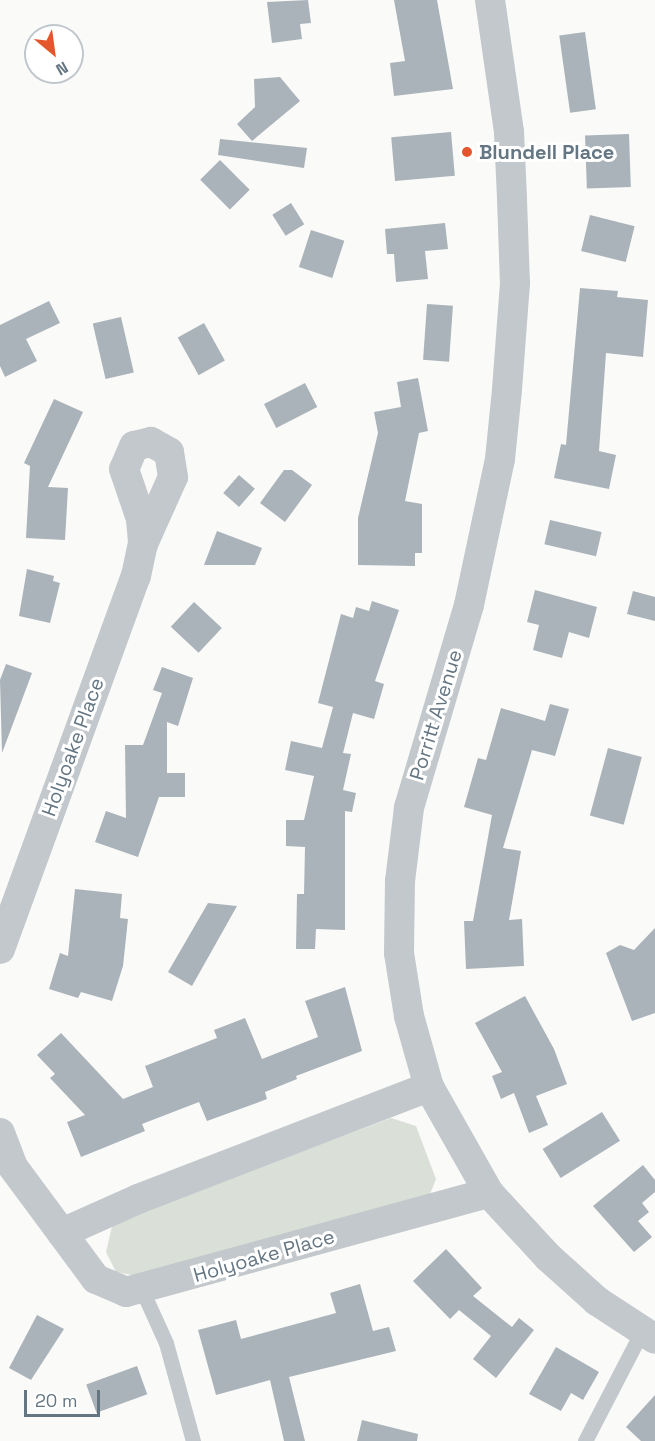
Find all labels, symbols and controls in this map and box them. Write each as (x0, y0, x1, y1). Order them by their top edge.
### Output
north arrow (24, 24, 84, 84)
text: N (52, 57, 72, 80)
place label: Blundell Place (479, 140, 614, 164)
marker: Blundell Place (460, 145, 474, 159)
street label: Porritt Avenue (405, 647, 467, 783)
street label: Holyoake Place (37, 674, 109, 820)
street label: Holyoake Place (191, 1224, 337, 1288)
scale bar (27, 1378, 104, 1416)
text: 20 m (35, 1389, 78, 1412)

